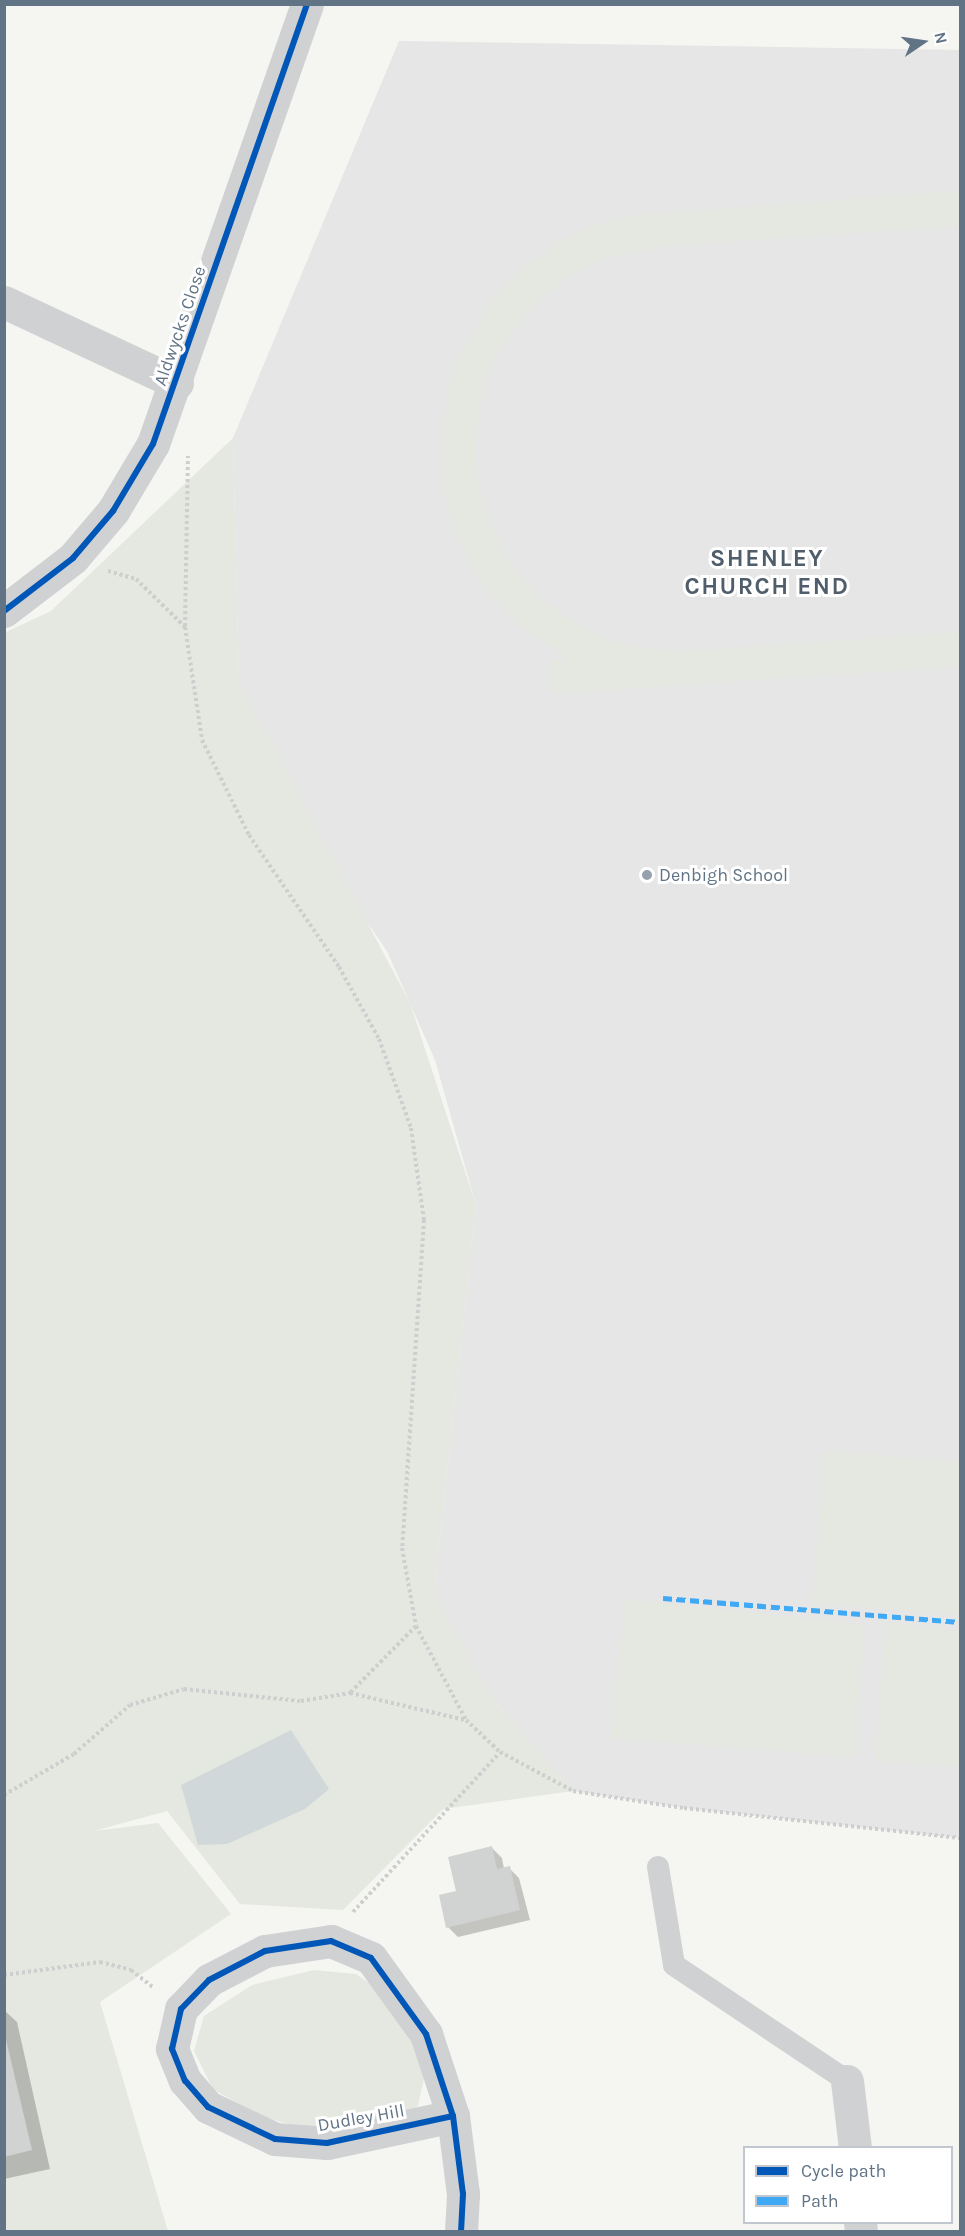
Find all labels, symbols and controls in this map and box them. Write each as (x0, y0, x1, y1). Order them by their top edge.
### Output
north arrow (893, 12, 953, 72)
text: N (930, 30, 952, 46)
street label: Aldwycks Close (149, 263, 211, 389)
district label: SHENLEY CHURCH END (684, 545, 850, 601)
place label: Denbigh School (659, 864, 788, 886)
marker: Denbigh School (640, 868, 654, 882)
street label: Dudley Hill (316, 2100, 406, 2136)
legend (743, 2146, 953, 2224)
text: Cycle path (801, 2160, 886, 2182)
text: Path (801, 2190, 839, 2212)

